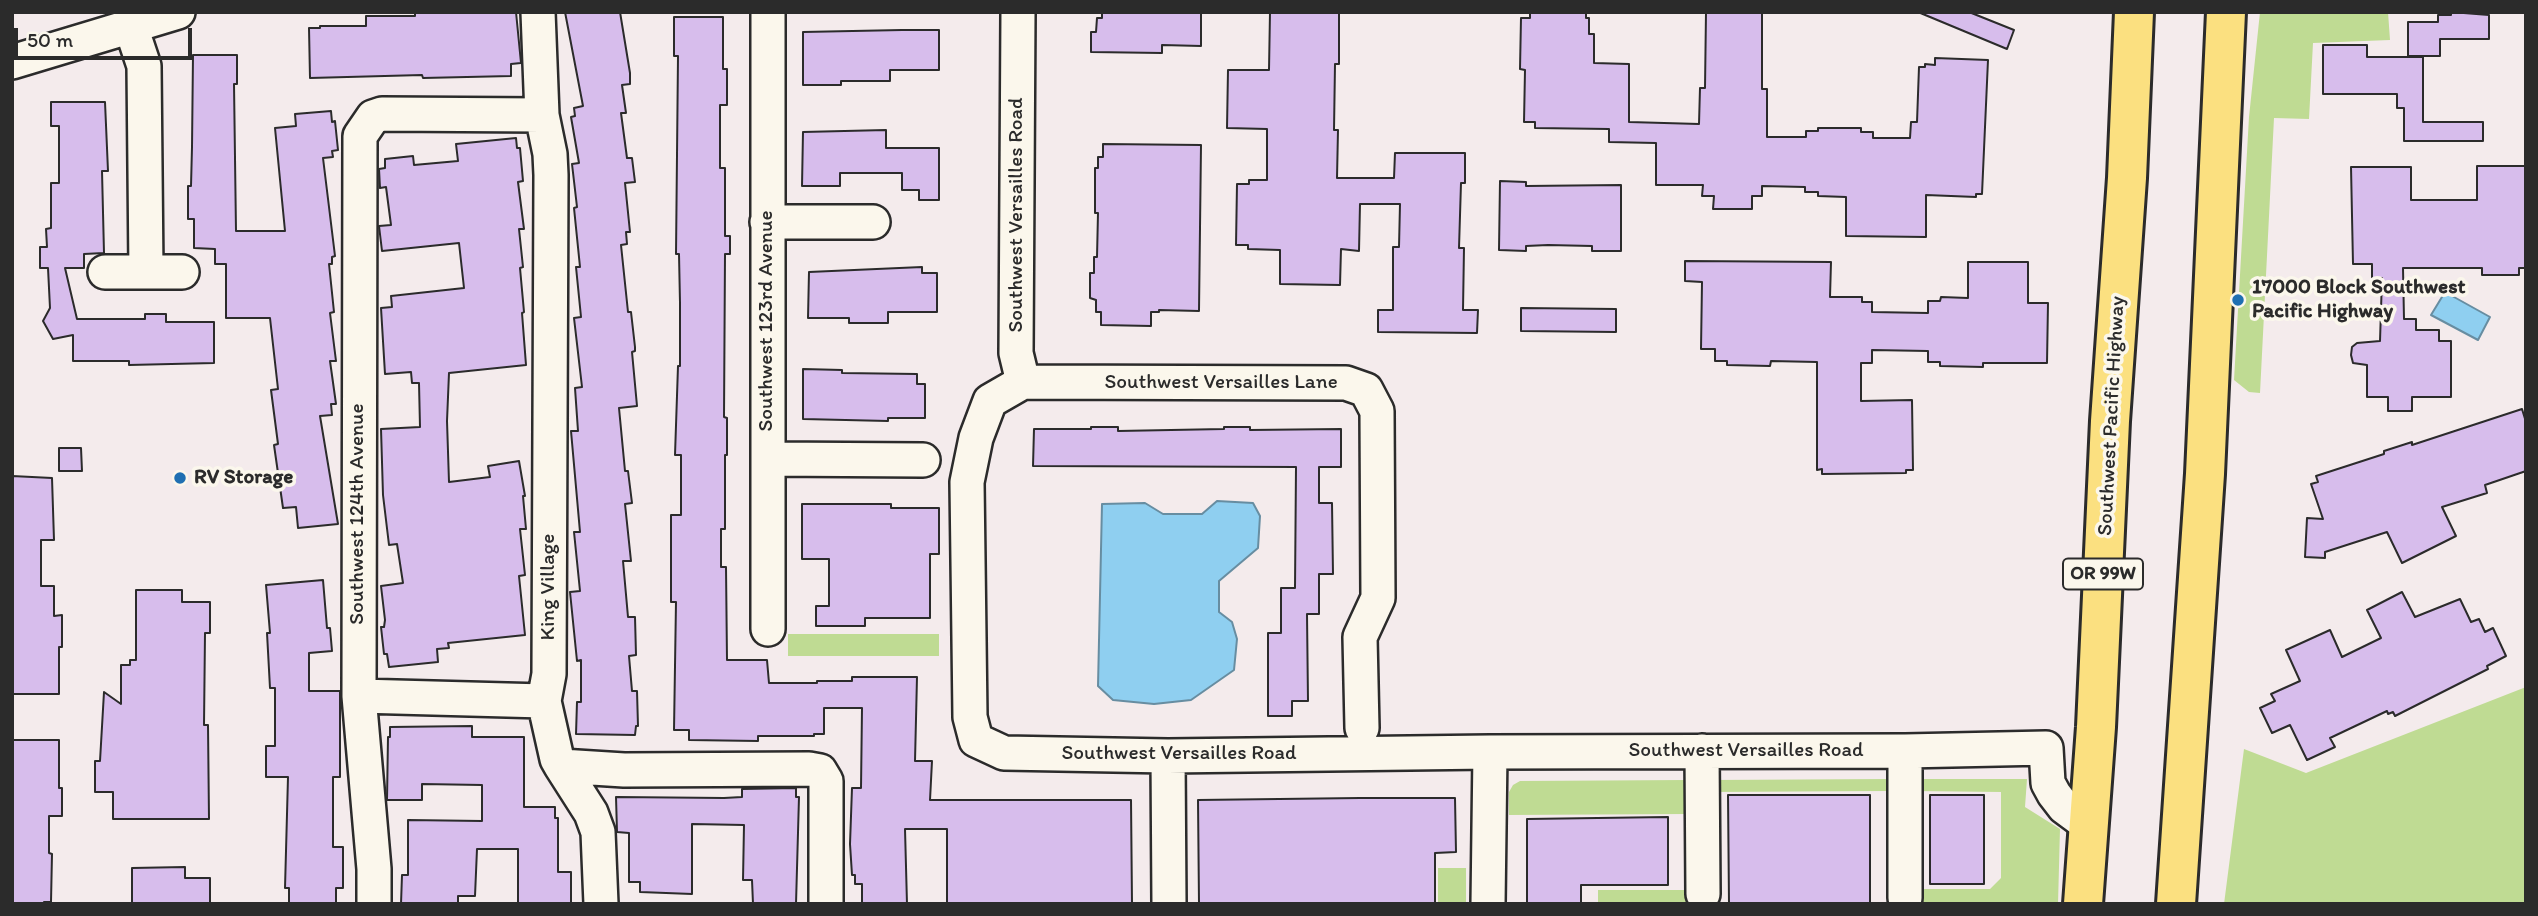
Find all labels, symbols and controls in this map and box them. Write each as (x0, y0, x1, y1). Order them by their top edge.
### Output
scale bar (18, 14, 196, 58)
text: 50 m (27, 27, 73, 52)
street label: Southwest Versailles Road (1004, 97, 1030, 333)
street label: Southwest 123rd Avenue (754, 210, 780, 432)
place label: 17000 Block Southwest Pacific Highway (2252, 275, 2465, 325)
marker: 17000 Block Southwest Pacific Highway (2230, 292, 2246, 308)
street label: Southwest Pacific Highway (2093, 296, 2131, 536)
street label: Southwest Versailles Lane (1104, 370, 1338, 396)
street label: Southwest 124th Avenue (345, 403, 371, 625)
place label: RV Storage (194, 465, 293, 491)
marker: RV Storage (172, 470, 188, 486)
street label: King Village (536, 534, 562, 640)
road number: OR 99W (2063, 558, 2143, 590)
street label: Southwest Versailles Road (1628, 738, 1864, 764)
street label: Southwest Versailles Road (1061, 741, 1297, 767)

